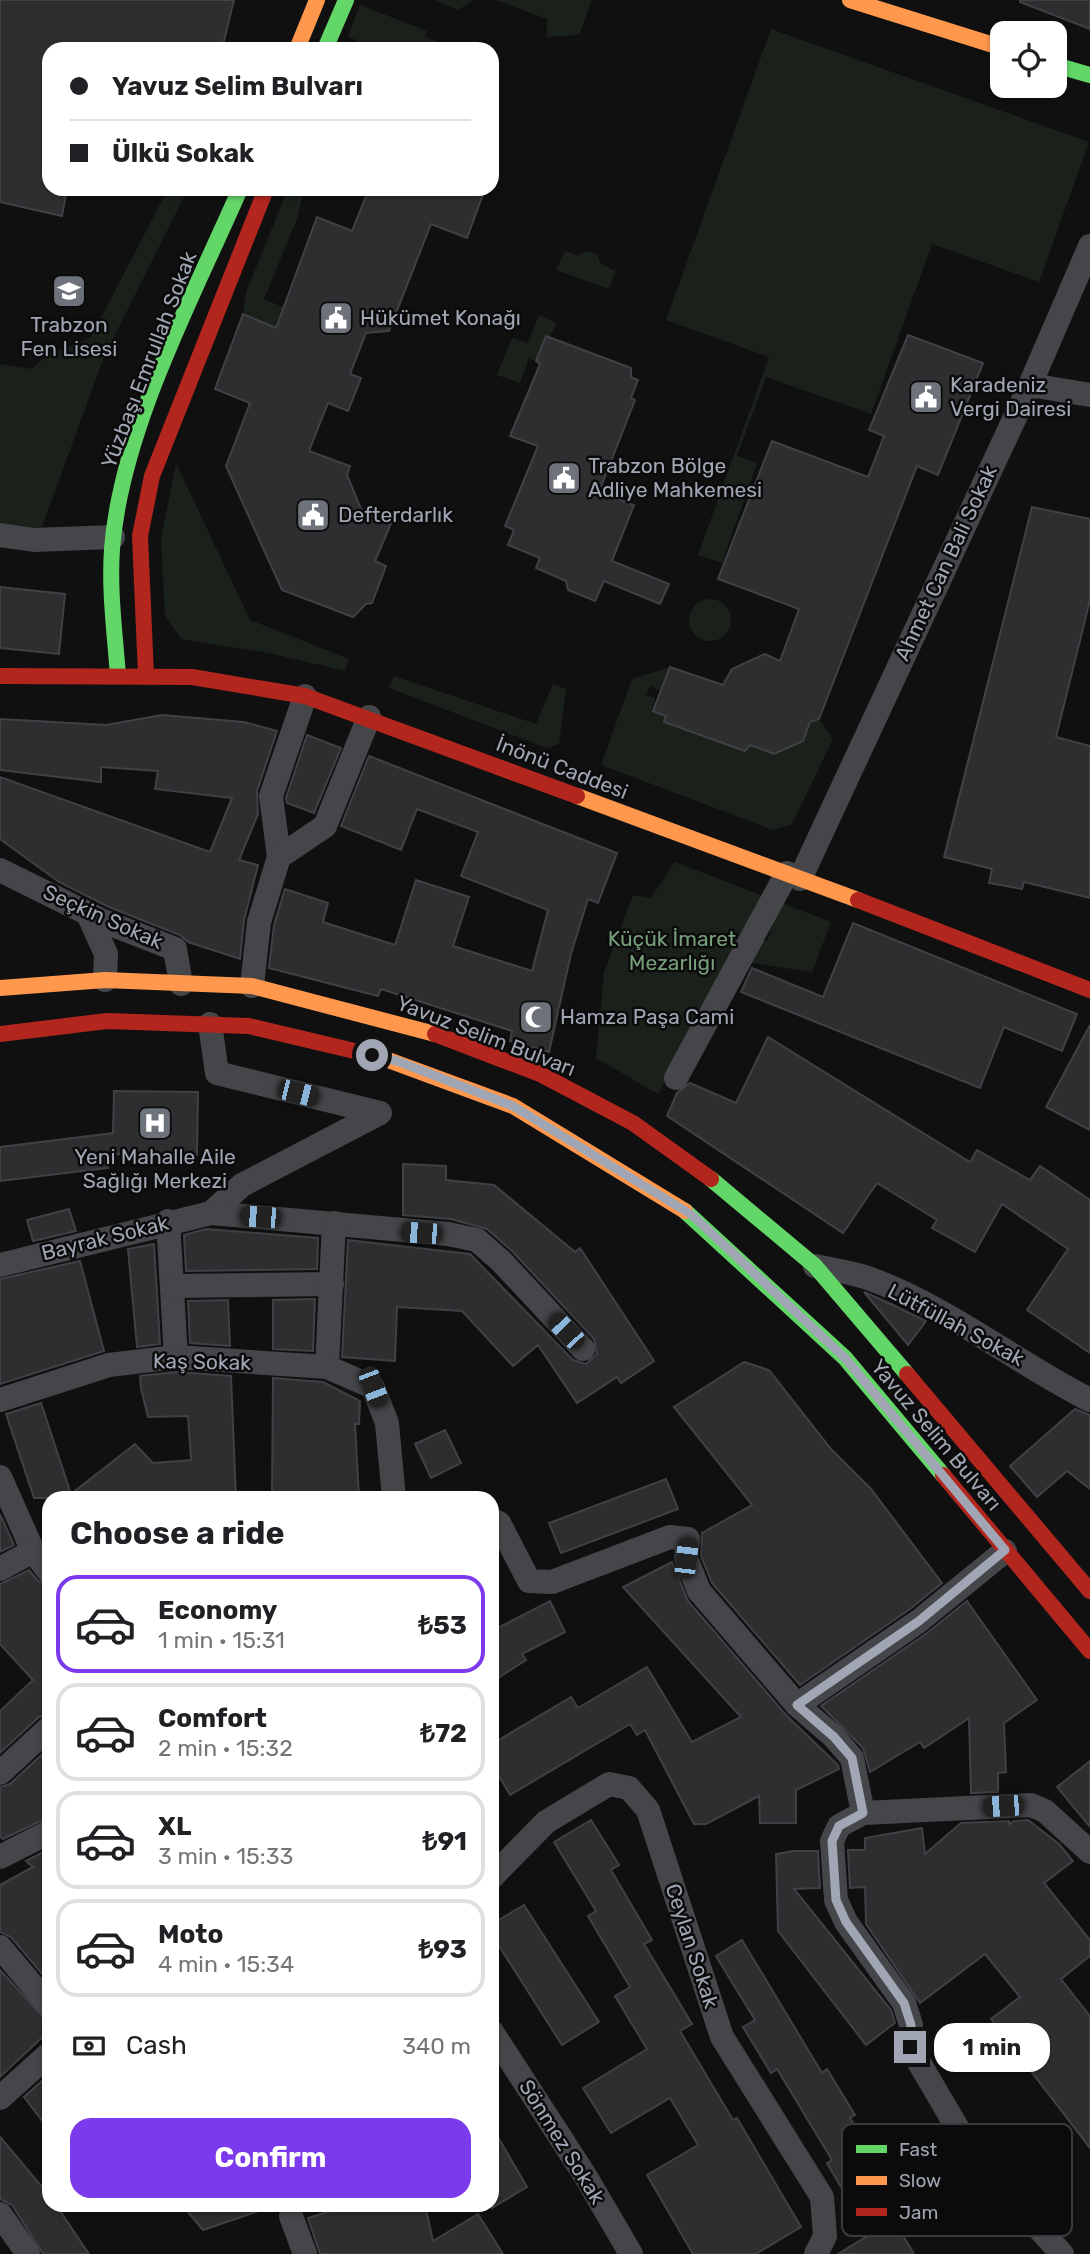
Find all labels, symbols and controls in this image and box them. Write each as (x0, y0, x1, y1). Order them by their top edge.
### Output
map controls (990, 21, 1067, 98)
button: locate (990, 21, 1067, 98)
text: Yavuz Selim Bulvarı (112, 71, 363, 102)
text: Ülkü Sokak (112, 138, 254, 169)
street label: Yüzbaşı Emrullah Sokak (96, 248, 202, 472)
school or university icon: Trabzon Fen Lisesi (50, 272, 88, 310)
public building icon: Hükümet Konağı (317, 299, 355, 337)
place label: Hükümet Konağı (360, 305, 521, 330)
place label: Trabzon Fen Lisesi (21, 312, 117, 361)
place label: Karadeniz Vergi Dairesi (950, 372, 1071, 421)
public building icon: Karadeniz Vergi Dairesi (907, 378, 945, 416)
place label: Trabzon Bölge Adliye Mahkemesi (588, 453, 762, 502)
public building icon: Trabzon Bölge Adliye Mahkemesi (545, 459, 583, 497)
street label: Ahmet Can Bali Sokak (889, 461, 1002, 665)
public building icon: Defterdarlık (294, 496, 332, 534)
place label: Defterdarlık (338, 502, 453, 527)
street label: İnönü Caddesi (493, 731, 632, 804)
street label: Seçkin Sokak (39, 879, 167, 954)
park label: Küçük İmaret Mezarlığı (608, 926, 736, 975)
street label: Yavuz Selim Bulvarı (393, 990, 579, 1081)
mosque icon: Hamza Paşa Cami (517, 998, 555, 1036)
place label: Hamza Paşa Cami (560, 1004, 734, 1029)
route start (356, 1039, 388, 1071)
car (276, 1078, 321, 1108)
hospital icon: Yeni Mahalle Aile Sağlığı Merkezi (136, 1104, 174, 1142)
place label: Yeni Mahalle Aile Sağlığı Merkezi (74, 1144, 236, 1193)
car (239, 1205, 282, 1229)
street label: Bayrak Sokak (39, 1210, 171, 1265)
car (400, 1221, 443, 1245)
street label: Lütfüllah Sokak (884, 1278, 1029, 1371)
car (544, 1309, 589, 1353)
street label: Kaş Sokak (153, 1348, 251, 1375)
street label: Yavuz Selim Bulvarı (866, 1354, 1007, 1515)
car (356, 1364, 391, 1410)
text: Choose a ride (70, 1514, 284, 1552)
car (674, 1536, 699, 1580)
icon: car (74, 1593, 137, 1656)
text: Economy (158, 1595, 277, 1626)
text: ₺53 (418, 1610, 467, 1641)
text: 1 min · 15:31 (158, 1626, 285, 1654)
icon: car (74, 1701, 137, 1764)
text: Comfort (158, 1703, 267, 1734)
text: ₺72 (420, 1718, 467, 1749)
text: 2 min · 15:32 (158, 1734, 293, 1762)
car (982, 1794, 1025, 1818)
icon: car (74, 1809, 137, 1872)
text: XL (158, 1811, 191, 1842)
text: ₺91 (423, 1826, 467, 1857)
text: 3 min · 15:33 (158, 1842, 293, 1870)
street label: Ceylan Sokak (661, 1880, 724, 2012)
icon: car (74, 1917, 137, 1980)
text: Moto (158, 1919, 223, 1950)
text: ₺93 (419, 1934, 467, 1965)
text: 4 min · 15:34 (158, 1950, 294, 1978)
callout: 1 min (934, 2022, 1050, 2072)
icon: cash (70, 2027, 108, 2065)
text: Cash (126, 2030, 187, 2061)
route end (894, 2031, 926, 2063)
text: 340 m (402, 2032, 471, 2060)
text: 1 min (963, 2033, 1021, 2061)
street label: Sönmez Sokak (514, 2075, 611, 2209)
button: Confirm (70, 2118, 471, 2198)
legend (842, 2124, 1072, 2236)
text: Fast (899, 2138, 938, 2161)
text: Slow (899, 2169, 941, 2192)
text: Jam (899, 2201, 938, 2224)

